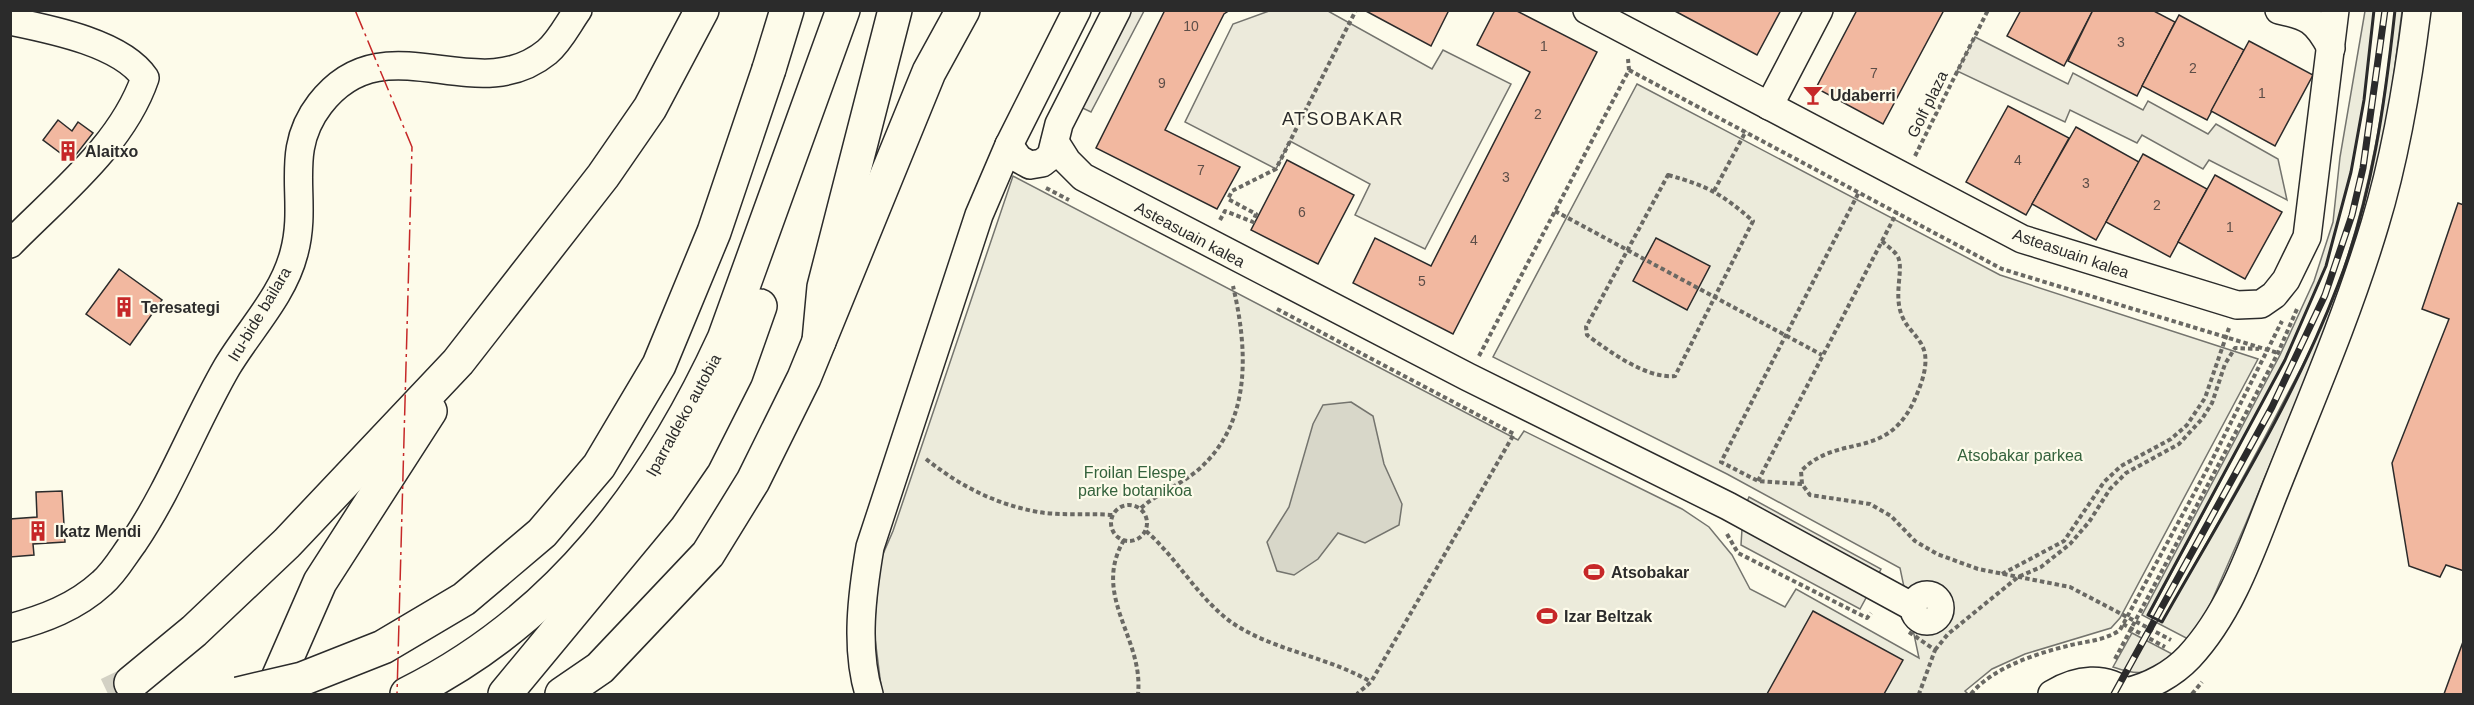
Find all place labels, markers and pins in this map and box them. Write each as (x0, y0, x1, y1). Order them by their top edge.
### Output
bar icon: Udaberri (1801, 83, 1825, 107)
place label: Udaberri (1830, 87, 1896, 104)
building icon: Alaitxo (56, 139, 80, 163)
place label: Alaitxo (85, 143, 139, 160)
building icon: Teresategi (112, 295, 136, 319)
place label: Teresategi (141, 299, 220, 316)
building icon: Ikatz Mendi (26, 519, 50, 543)
place label: Ikatz Mendi (55, 523, 141, 540)
sports icon: Atsobakar (1582, 560, 1606, 584)
place label: Atsobakar (1611, 564, 1689, 581)
sports icon: Izar Beltzak (1535, 604, 1559, 628)
place label: Izar Beltzak (1564, 608, 1652, 625)

